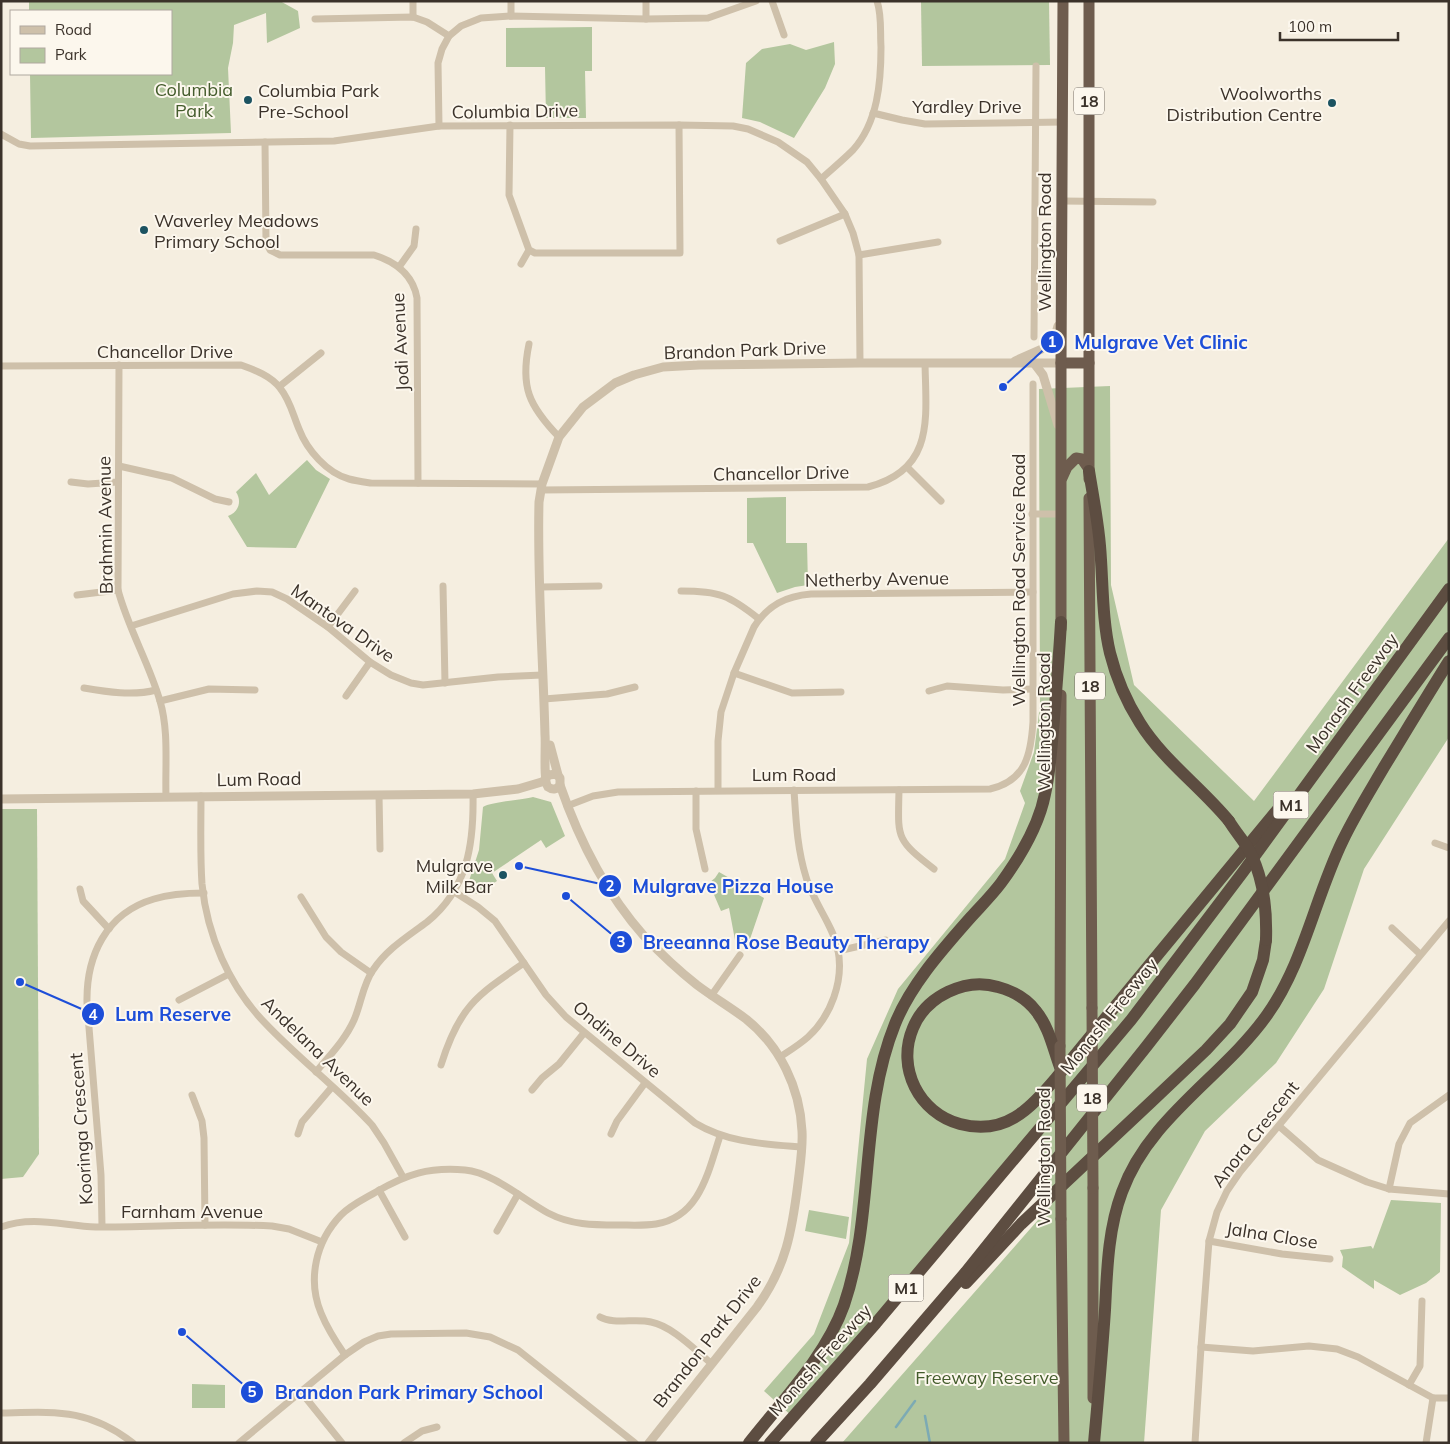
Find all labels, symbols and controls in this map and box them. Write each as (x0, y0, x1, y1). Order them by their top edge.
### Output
legend (10, 10, 172, 75)
scale bar (1280, 10, 1398, 42)
text: 100 m (1288, 17, 1332, 36)
text: Road (55, 20, 92, 39)
text: Park (55, 45, 87, 64)
park label: Columbia Park (155, 78, 233, 122)
place label: Columbia Park Pre-School (258, 79, 380, 123)
place label: Woolworths Distribution Centre (1166, 82, 1322, 126)
road number: 18 (1074, 88, 1104, 114)
marker: Columbia Park Pre-School (242, 94, 254, 106)
street label: Yardley Drive (911, 95, 1022, 118)
marker: Woolworths Distribution Centre (1326, 97, 1338, 109)
street label: Columbia Drive (452, 98, 578, 124)
street label: Wellington Road (1033, 173, 1056, 311)
place label: Waverley Meadows Primary School (154, 209, 319, 253)
marker: Waverley Meadows Primary School (138, 224, 150, 236)
street label: Jodi Avenue (386, 292, 414, 392)
callout: Mulgrave Vet Clinic (1039, 325, 1258, 359)
text: Mulgrave Vet Clinic (1074, 330, 1248, 354)
text: 1 (1047, 332, 1057, 351)
street label: Brandon Park Drive (663, 336, 827, 364)
street label: Chancellor Drive (97, 340, 233, 363)
street label: Wellington Road Service Road (1007, 454, 1030, 706)
street label: Brahmin Avenue (92, 456, 118, 594)
street label: Chancellor Drive (713, 460, 849, 486)
street label: Netherby Avenue (805, 566, 949, 592)
street label: Mantova Drive (287, 579, 399, 667)
street label: Monash Freeway (1301, 628, 1404, 758)
street label: Wellington Road (1032, 653, 1055, 791)
road number: 18 (1075, 672, 1105, 699)
street label: Lum Road (752, 763, 836, 786)
street label: Lum Road (216, 767, 302, 791)
road number: M1 (1274, 792, 1308, 818)
place label: Mulgrave Milk Bar (416, 854, 493, 898)
marker: Mulgrave Milk Bar (497, 869, 509, 881)
callout: Mulgrave Pizza House (597, 869, 844, 903)
text: Mulgrave Pizza House (632, 874, 834, 898)
text: 2 (605, 876, 615, 895)
callout: Breeanna Rose Beauty Therapy (608, 925, 940, 959)
text: Breeanna Rose Beauty Therapy (643, 930, 930, 954)
text: 3 (616, 932, 626, 951)
street label: Monash Freeway (1055, 953, 1163, 1079)
street label: Andelana Avenue (257, 991, 379, 1111)
street label: Ondine Drive (568, 995, 666, 1083)
callout: Lum Reserve (80, 997, 241, 1031)
text: Lum Reserve (115, 1002, 231, 1026)
text: 4 (88, 1005, 98, 1024)
street label: Kooringa Crescent (64, 1052, 98, 1206)
street label: Anora Crescent (1206, 1076, 1304, 1192)
road number: 18 (1077, 1084, 1107, 1112)
street label: Wellington Road (1032, 1088, 1055, 1226)
street label: Farnham Avenue (121, 1200, 263, 1223)
street label: Jalna Close (1224, 1216, 1320, 1254)
street label: Brandon Park Drive (648, 1270, 766, 1412)
road number: M1 (888, 1275, 924, 1302)
street label: Monash Freeway (764, 1299, 877, 1421)
park label: Freeway Reserve (915, 1366, 1059, 1389)
callout: Brandon Park Primary School (240, 1375, 554, 1409)
text: Brandon Park Primary School (275, 1380, 543, 1404)
text: 5 (247, 1382, 257, 1401)

